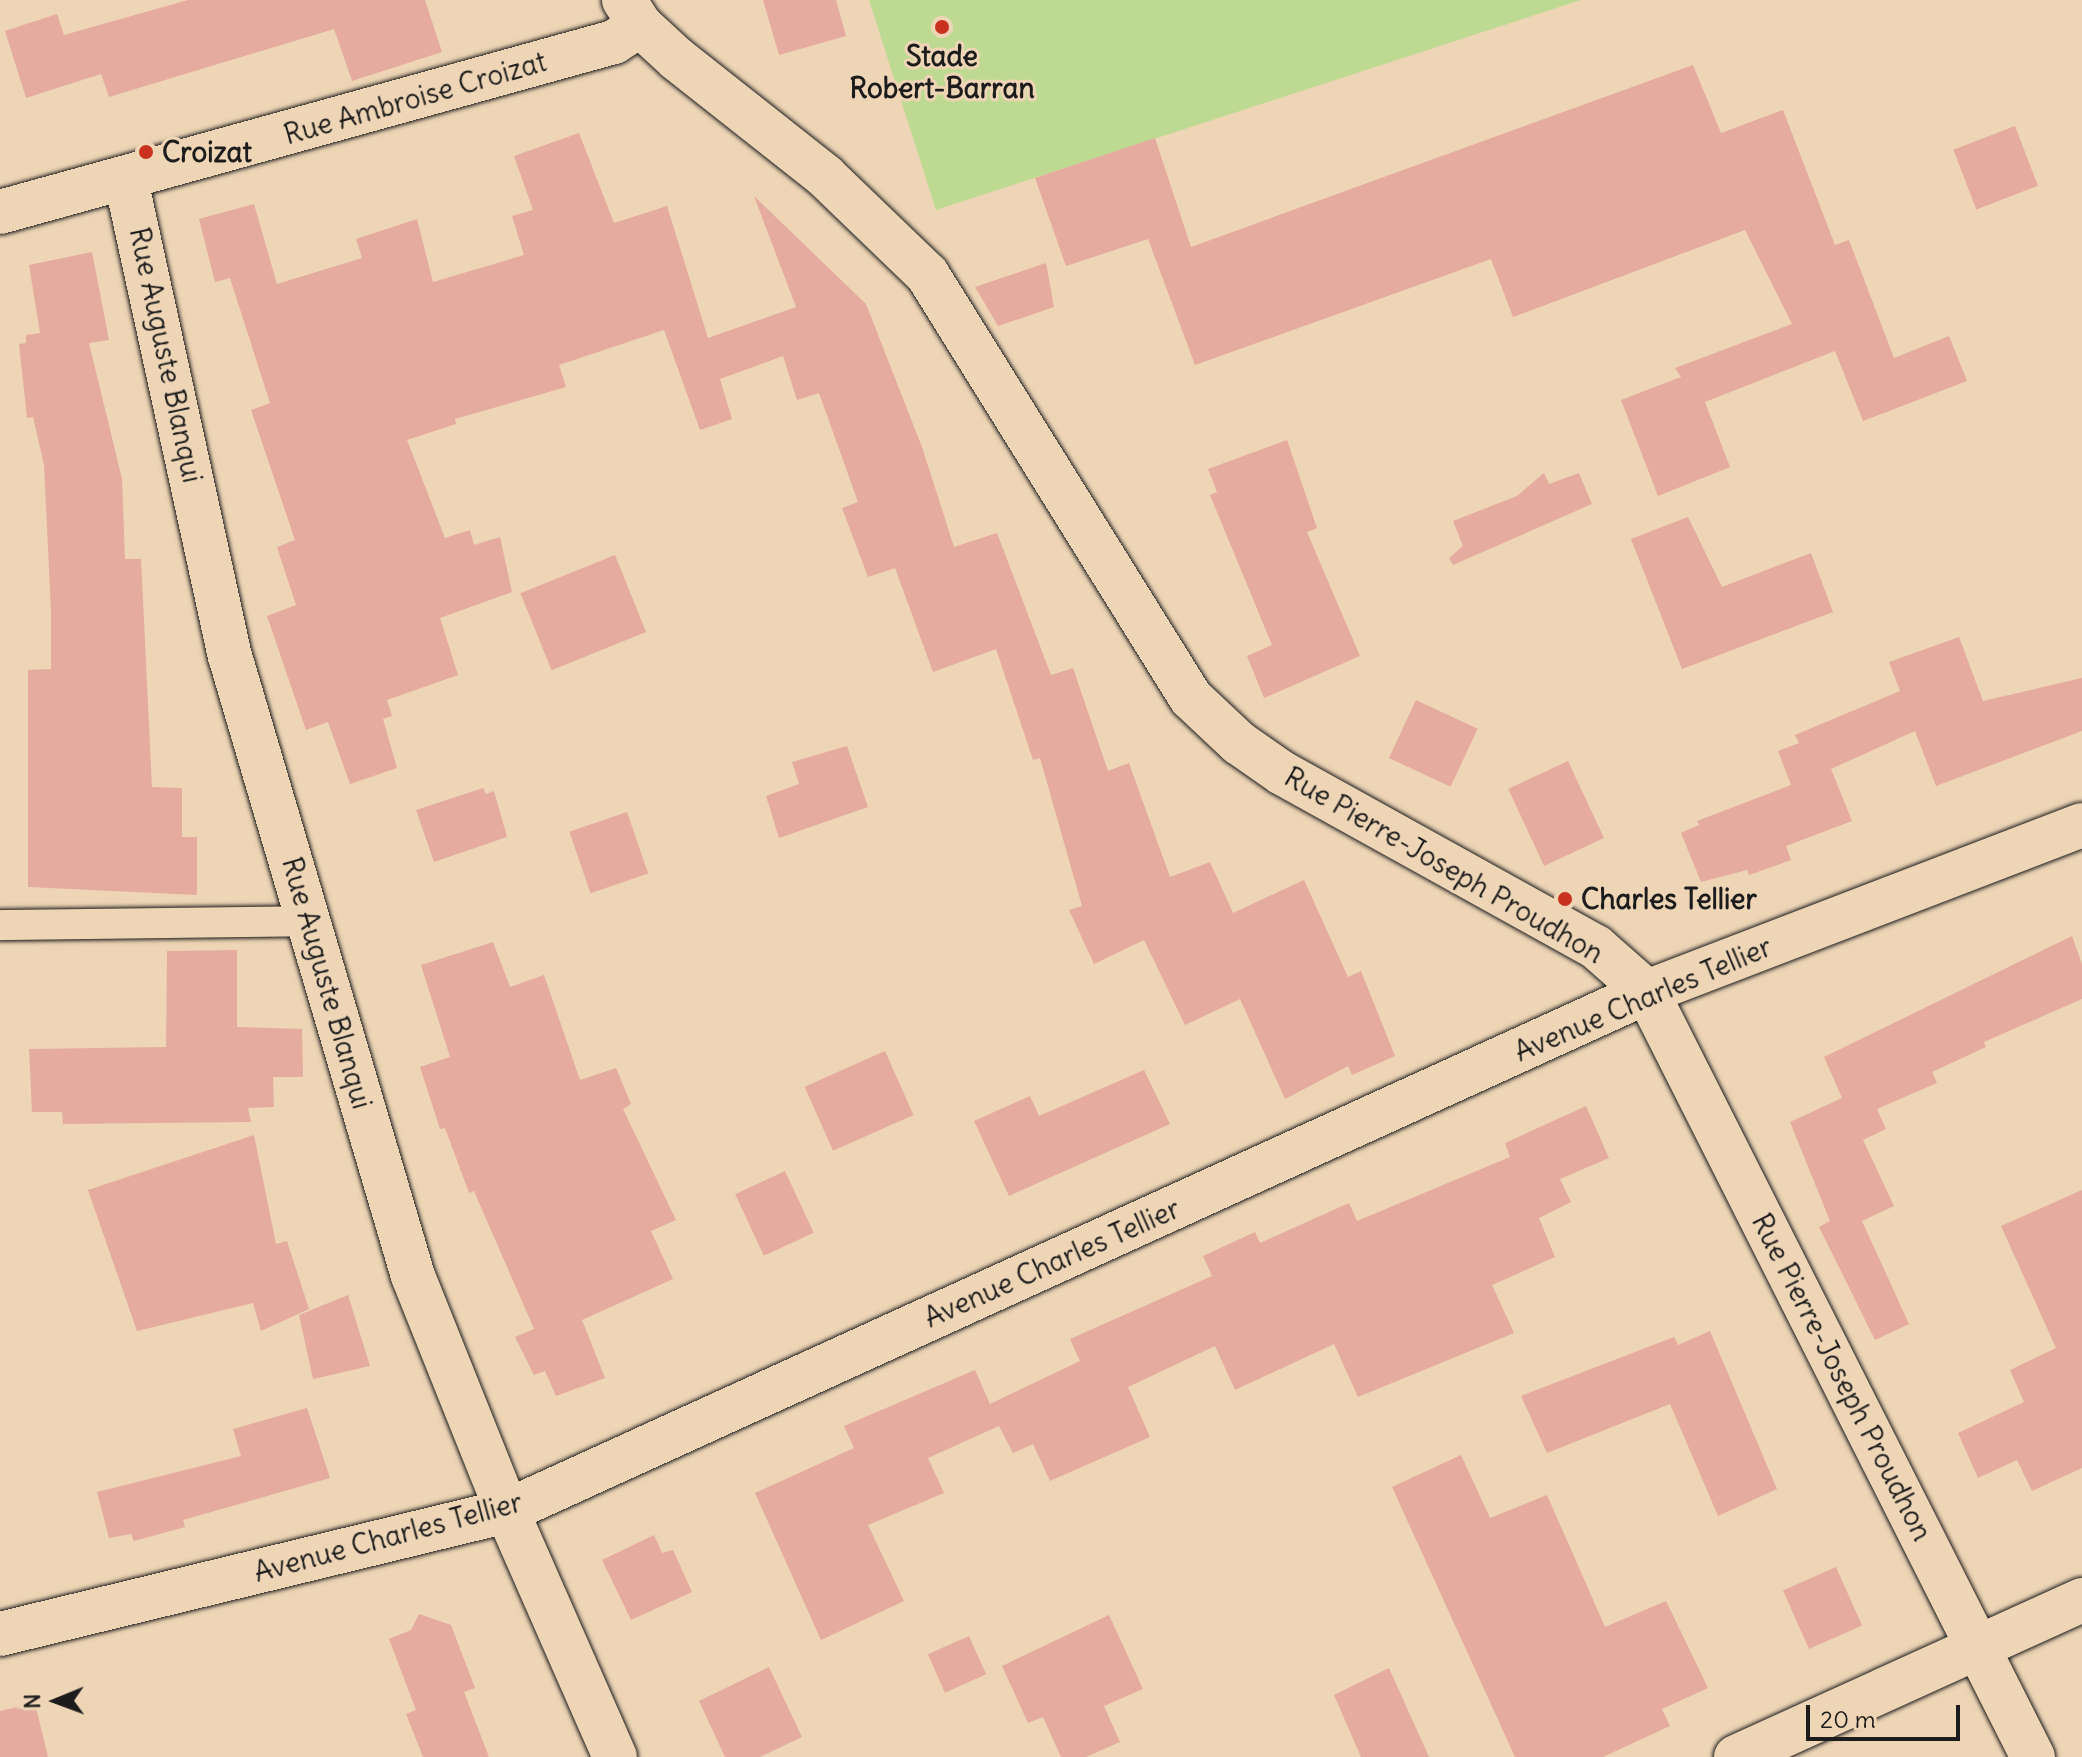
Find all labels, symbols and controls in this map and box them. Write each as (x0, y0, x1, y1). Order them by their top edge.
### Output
marker: Stade Robert-Barran (933, 18, 951, 36)
place label: Stade Robert-Barran (849, 39, 1035, 105)
street label: Rue Ambroise Croizat (280, 44, 550, 152)
place label: Croizat (162, 135, 252, 169)
marker: Croizat (137, 143, 155, 161)
street label: Rue Auguste Blanqui (123, 224, 209, 486)
street label: Rue Pierre-Joseph Proudhon (1279, 760, 1609, 970)
street label: Rue Auguste Blanqui (275, 853, 379, 1113)
place label: Charles Tellier (1581, 882, 1757, 916)
marker: Charles Tellier (1556, 890, 1574, 908)
street label: Avenue Charles Tellier (1509, 930, 1777, 1068)
street label: Avenue Charles Tellier (919, 1191, 1185, 1335)
street label: Rue Pierre-Joseph Proudhon (1745, 1208, 1939, 1546)
street label: Avenue Charles Tellier (250, 1485, 526, 1589)
north arrow (16, 1661, 96, 1741)
scale bar (1810, 1689, 1964, 1739)
text: N (18, 1694, 46, 1709)
text: 20 m (1820, 1704, 1876, 1734)

